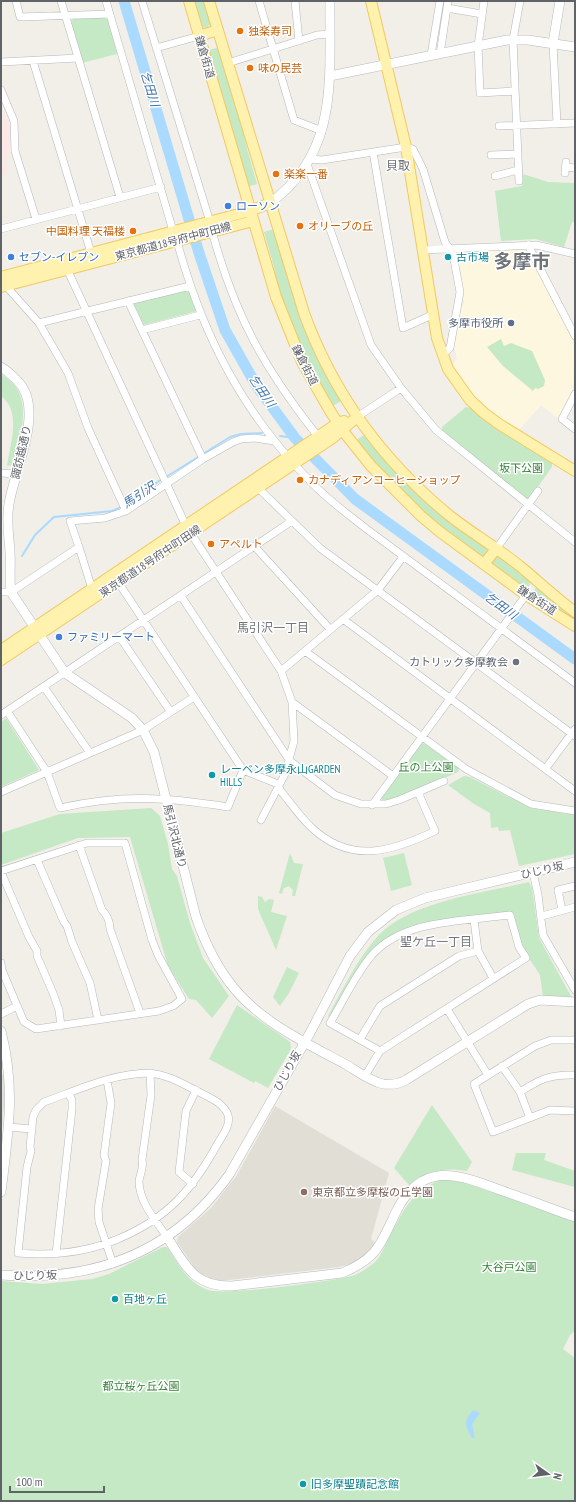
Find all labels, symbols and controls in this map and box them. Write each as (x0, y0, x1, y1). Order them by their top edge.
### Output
place label: 独楽寿司 (248, 24, 292, 38)
marker: 独楽寿司 (235, 26, 245, 36)
street label: 鎌倉街道 (192, 34, 218, 80)
place label: 味の民芸 (258, 61, 302, 75)
marker: 味の民芸 (245, 63, 255, 73)
water label: 乞田川 (138, 69, 163, 110)
district label: 貝取 (386, 158, 410, 173)
place label: 楽楽一番 (284, 167, 328, 181)
marker: 楽楽一番 (271, 169, 281, 179)
place label: ローソン (236, 199, 280, 213)
marker: ローソン (223, 201, 233, 211)
street label: 東京都道18号府中町田線 (113, 219, 233, 263)
place label: オリーブの丘 (308, 219, 373, 233)
marker: オリーブの丘 (295, 221, 305, 231)
place label: 中国料理 天福楼 (46, 224, 125, 238)
marker: 中国料理 天福楼 (128, 226, 138, 236)
district label: 多摩市 (493, 249, 551, 273)
place label: セブン-イレブン (19, 250, 99, 264)
place label: 古市場 (456, 250, 489, 264)
marker: セブン-イレブン (6, 252, 16, 262)
marker: 古市場 (443, 252, 453, 262)
place label: 多摩市役所 (448, 316, 504, 330)
marker: 多摩市役所 (506, 318, 516, 328)
street label: 鎌倉街道 (289, 342, 321, 388)
water label: 乞田川 (246, 372, 280, 411)
street label: 諏訪越通り (8, 424, 34, 480)
park label: 坂下公園 (499, 461, 543, 475)
place label: カナディアンコーヒーショップ (308, 473, 461, 487)
marker: カナディアンコーヒーショップ (295, 475, 305, 485)
water label: 馬引沢 (120, 477, 160, 511)
street label: 東京都道18号府中町田線 (96, 522, 204, 600)
place label: アペルト (219, 537, 263, 551)
marker: アペルト (206, 539, 216, 549)
street label: 鎌倉街道 (515, 582, 559, 618)
water label: 乞田川 (482, 589, 522, 623)
district label: 馬引沢一丁目 (237, 620, 309, 635)
place label: ファミリーマート (67, 630, 155, 644)
marker: ファミリーマート (54, 632, 64, 642)
place label: カトリック多摩教会 (409, 655, 508, 669)
marker: カトリック多摩教会 (511, 657, 521, 667)
park label: 丘の上公園 (399, 760, 454, 774)
place label: レーベン多摩永山GARDEN HILLS (220, 762, 340, 789)
marker: レーベン多摩永山GARDEN HILLS (207, 770, 217, 780)
street label: 馬引沢北通り (160, 802, 190, 870)
street label: ひじり坂 (519, 858, 565, 882)
district label: 聖ケ丘一丁目 (400, 934, 472, 949)
street label: ひじり坂 (270, 1048, 304, 1094)
place label: 東京都立多摩桜の丘学園 (312, 1185, 433, 1199)
marker: 東京都立多摩桜の丘学園 (299, 1187, 309, 1197)
park label: 大谷戸公園 (482, 1260, 537, 1274)
street label: ひじり坂 (13, 1268, 57, 1282)
place label: 百地ヶ丘 (123, 1292, 167, 1306)
marker: 百地ヶ丘 (110, 1294, 120, 1304)
park label: 都立桜ヶ丘公園 (103, 1379, 180, 1393)
north arrow (528, 1454, 568, 1494)
scale bar (10, 1468, 104, 1494)
text: N (550, 1472, 565, 1481)
text: 100 m (16, 1474, 43, 1489)
place label: 旧多摩聖蹟記念館 (311, 1477, 399, 1491)
marker: 旧多摩聖蹟記念館 (298, 1479, 308, 1489)

